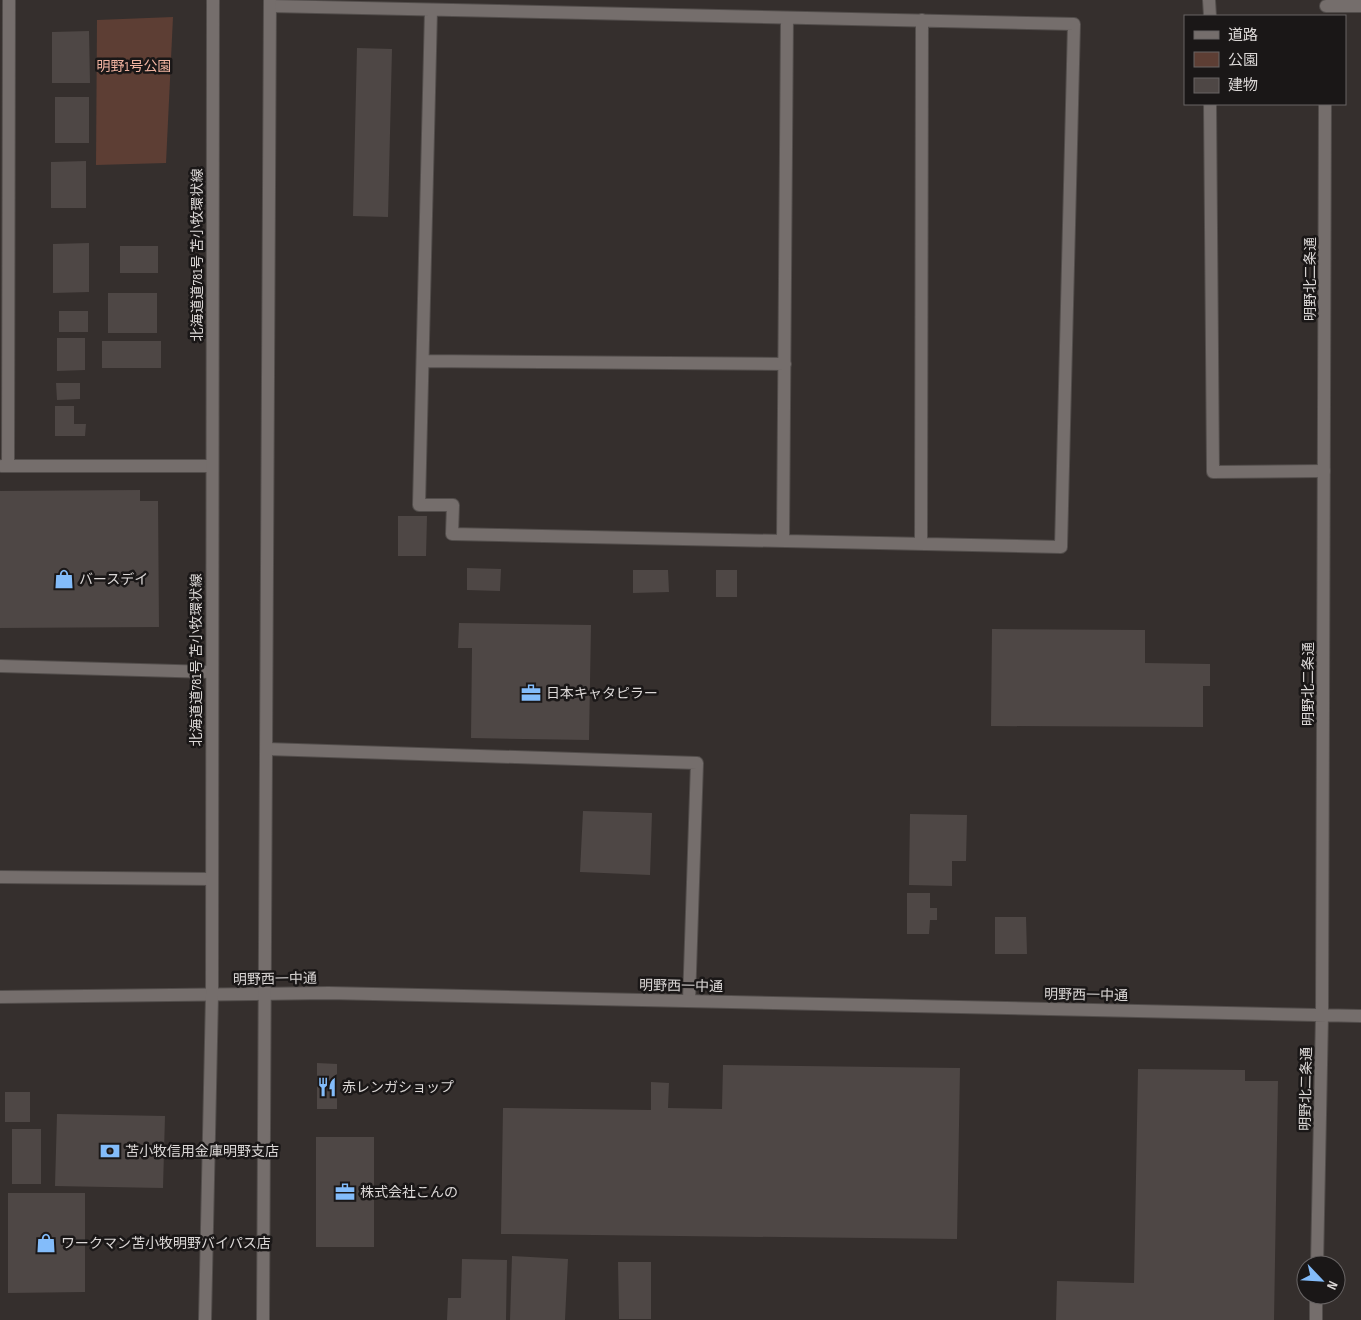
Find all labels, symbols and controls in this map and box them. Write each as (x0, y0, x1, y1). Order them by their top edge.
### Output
legend (1184, 15, 1346, 105)
text: 道路 (1228, 26, 1258, 45)
text: 公園 (1228, 51, 1258, 70)
park label: 明野1号公園 (97, 58, 171, 75)
text: 建物 (1228, 76, 1258, 95)
street label: 北海道道781号 苫小牧環状線 (189, 169, 206, 341)
street label: 明野北二条通 (1302, 237, 1319, 321)
shop icon: バースデイ (53, 568, 75, 590)
place label: バースデイ (79, 571, 148, 588)
street label: 北海道道781号 苫小牧環状線 (188, 574, 205, 746)
street label: 明野北二条通 (1300, 642, 1317, 726)
office icon: 日本キャタピラー (520, 682, 542, 704)
place label: 日本キャタピラー (546, 685, 658, 702)
street label: 明野西一中通 (233, 970, 317, 988)
street label: 明野西一中通 (639, 977, 723, 995)
street label: 明野西一中通 (1044, 986, 1128, 1004)
street label: 明野北二条通 (1297, 1047, 1315, 1131)
restaurant icon: 赤レンガショップ (316, 1076, 338, 1098)
place label: 赤レンガショップ (342, 1079, 454, 1096)
bank icon: 苫小牧信用金庫明野支店 (99, 1140, 121, 1162)
place label: 苫小牧信用金庫明野支店 (125, 1143, 279, 1160)
office icon: 株式会社こんの (334, 1181, 356, 1203)
place label: 株式会社こんの (360, 1184, 458, 1201)
shop icon: ワークマン苫小牧明野バイパス店 (35, 1232, 57, 1254)
place label: ワークマン苫小牧明野バイパス店 (61, 1235, 271, 1252)
north arrow (1296, 1255, 1346, 1305)
text: N (1323, 1278, 1342, 1292)

